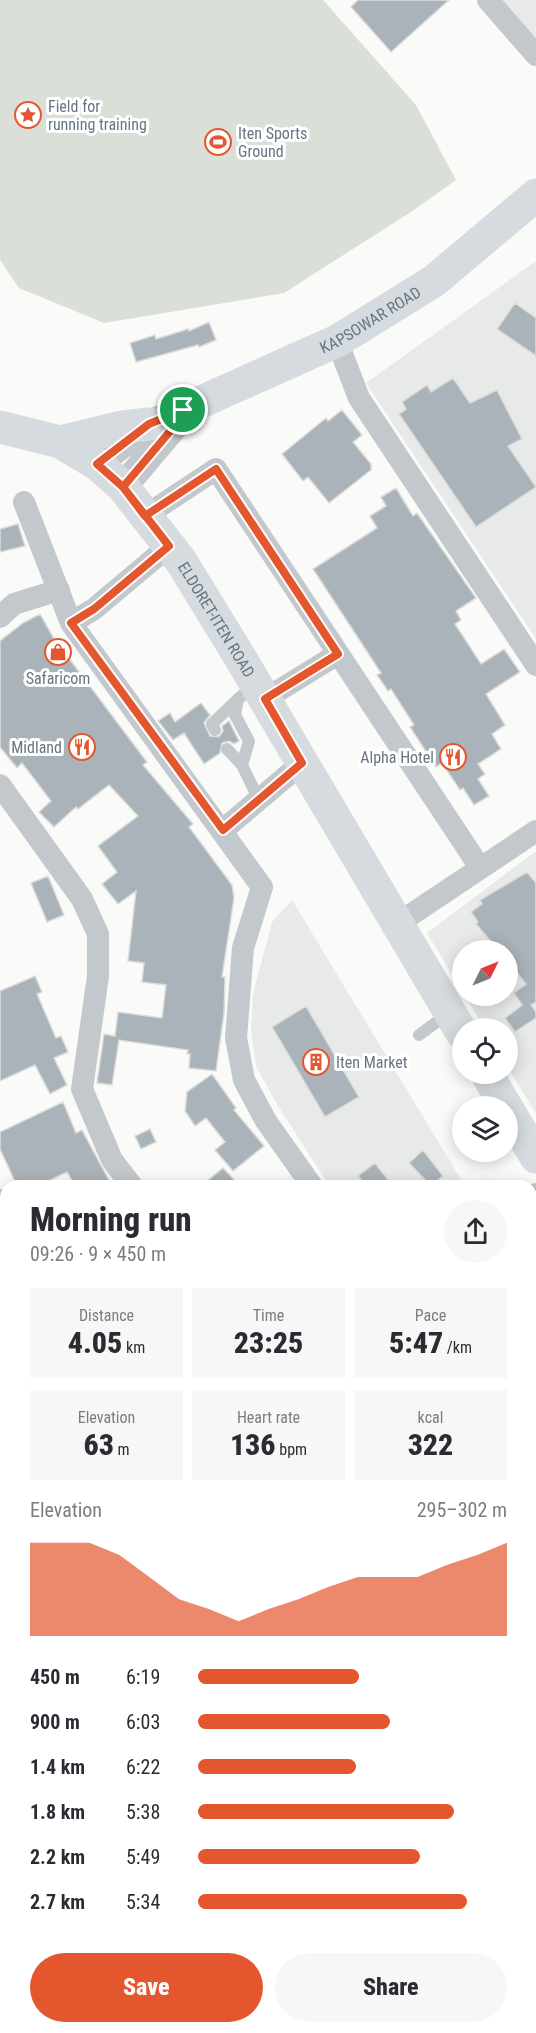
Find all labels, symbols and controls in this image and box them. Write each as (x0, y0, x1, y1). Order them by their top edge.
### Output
place label: Field for running training (48, 97, 147, 134)
place icon: Field for running training (13, 100, 43, 130)
place label: Iten Sports Ground (238, 124, 307, 161)
sports icon: Iten Sports Ground (203, 127, 233, 157)
street label: KAPSOWAR ROAD (317, 283, 424, 357)
pin (157, 384, 208, 435)
icon: arrive (166, 393, 199, 426)
street label: ELDORET-ITEN ROAD (174, 559, 258, 681)
shop icon: Safaricom (43, 637, 73, 667)
place label: Safaricom (26, 669, 90, 688)
restaurant icon: Midland (67, 732, 97, 762)
place label: Midland (11, 738, 62, 757)
restaurant icon: Alpha Hotel (438, 742, 468, 772)
place label: Alpha Hotel (360, 748, 434, 767)
north arrow (452, 940, 518, 1006)
map controls (452, 940, 518, 1162)
button: locate (452, 1018, 518, 1084)
building icon: Iten Market (301, 1047, 331, 1077)
place label: Iten Market (336, 1053, 408, 1072)
button: layers (452, 1096, 518, 1162)
text: Morning run (30, 1200, 192, 1239)
button: share (444, 1200, 507, 1263)
text: 09:26 · 9 × 450 m (30, 1242, 166, 1266)
text: Distance (79, 1306, 134, 1325)
text: Time (253, 1306, 284, 1325)
text: Pace (415, 1306, 446, 1325)
text: 4.05 (68, 1325, 122, 1360)
text: 23:25 (234, 1325, 303, 1360)
text: 5:47 (389, 1325, 443, 1360)
text: km (122, 1338, 145, 1357)
text: /km (443, 1338, 472, 1357)
text: Elevation (78, 1408, 135, 1427)
text: Heart rate (237, 1408, 300, 1427)
text: kcal (418, 1408, 443, 1427)
text: 63 (83, 1427, 114, 1462)
text: 136 (230, 1427, 276, 1462)
text: 322 (408, 1427, 453, 1462)
text: m (114, 1440, 130, 1459)
text: bpm (276, 1440, 307, 1459)
text: Elevation (30, 1498, 102, 1522)
text: 295–302 m (417, 1498, 507, 1522)
text: 450 m (30, 1665, 80, 1689)
text: 6:19 (126, 1665, 160, 1689)
text: 900 m (30, 1710, 80, 1734)
text: 6:03 (126, 1710, 160, 1734)
text: 1.4 km (30, 1755, 85, 1779)
text: 6:22 (126, 1755, 160, 1779)
text: 1.8 km (30, 1800, 85, 1824)
text: 5:38 (126, 1800, 160, 1824)
text: 2.2 km (30, 1845, 85, 1869)
text: 5:49 (126, 1845, 160, 1869)
text: 2.7 km (30, 1890, 85, 1914)
text: 5:34 (126, 1890, 160, 1914)
button: Save (30, 1953, 263, 2022)
button: Share (275, 1953, 507, 2022)

